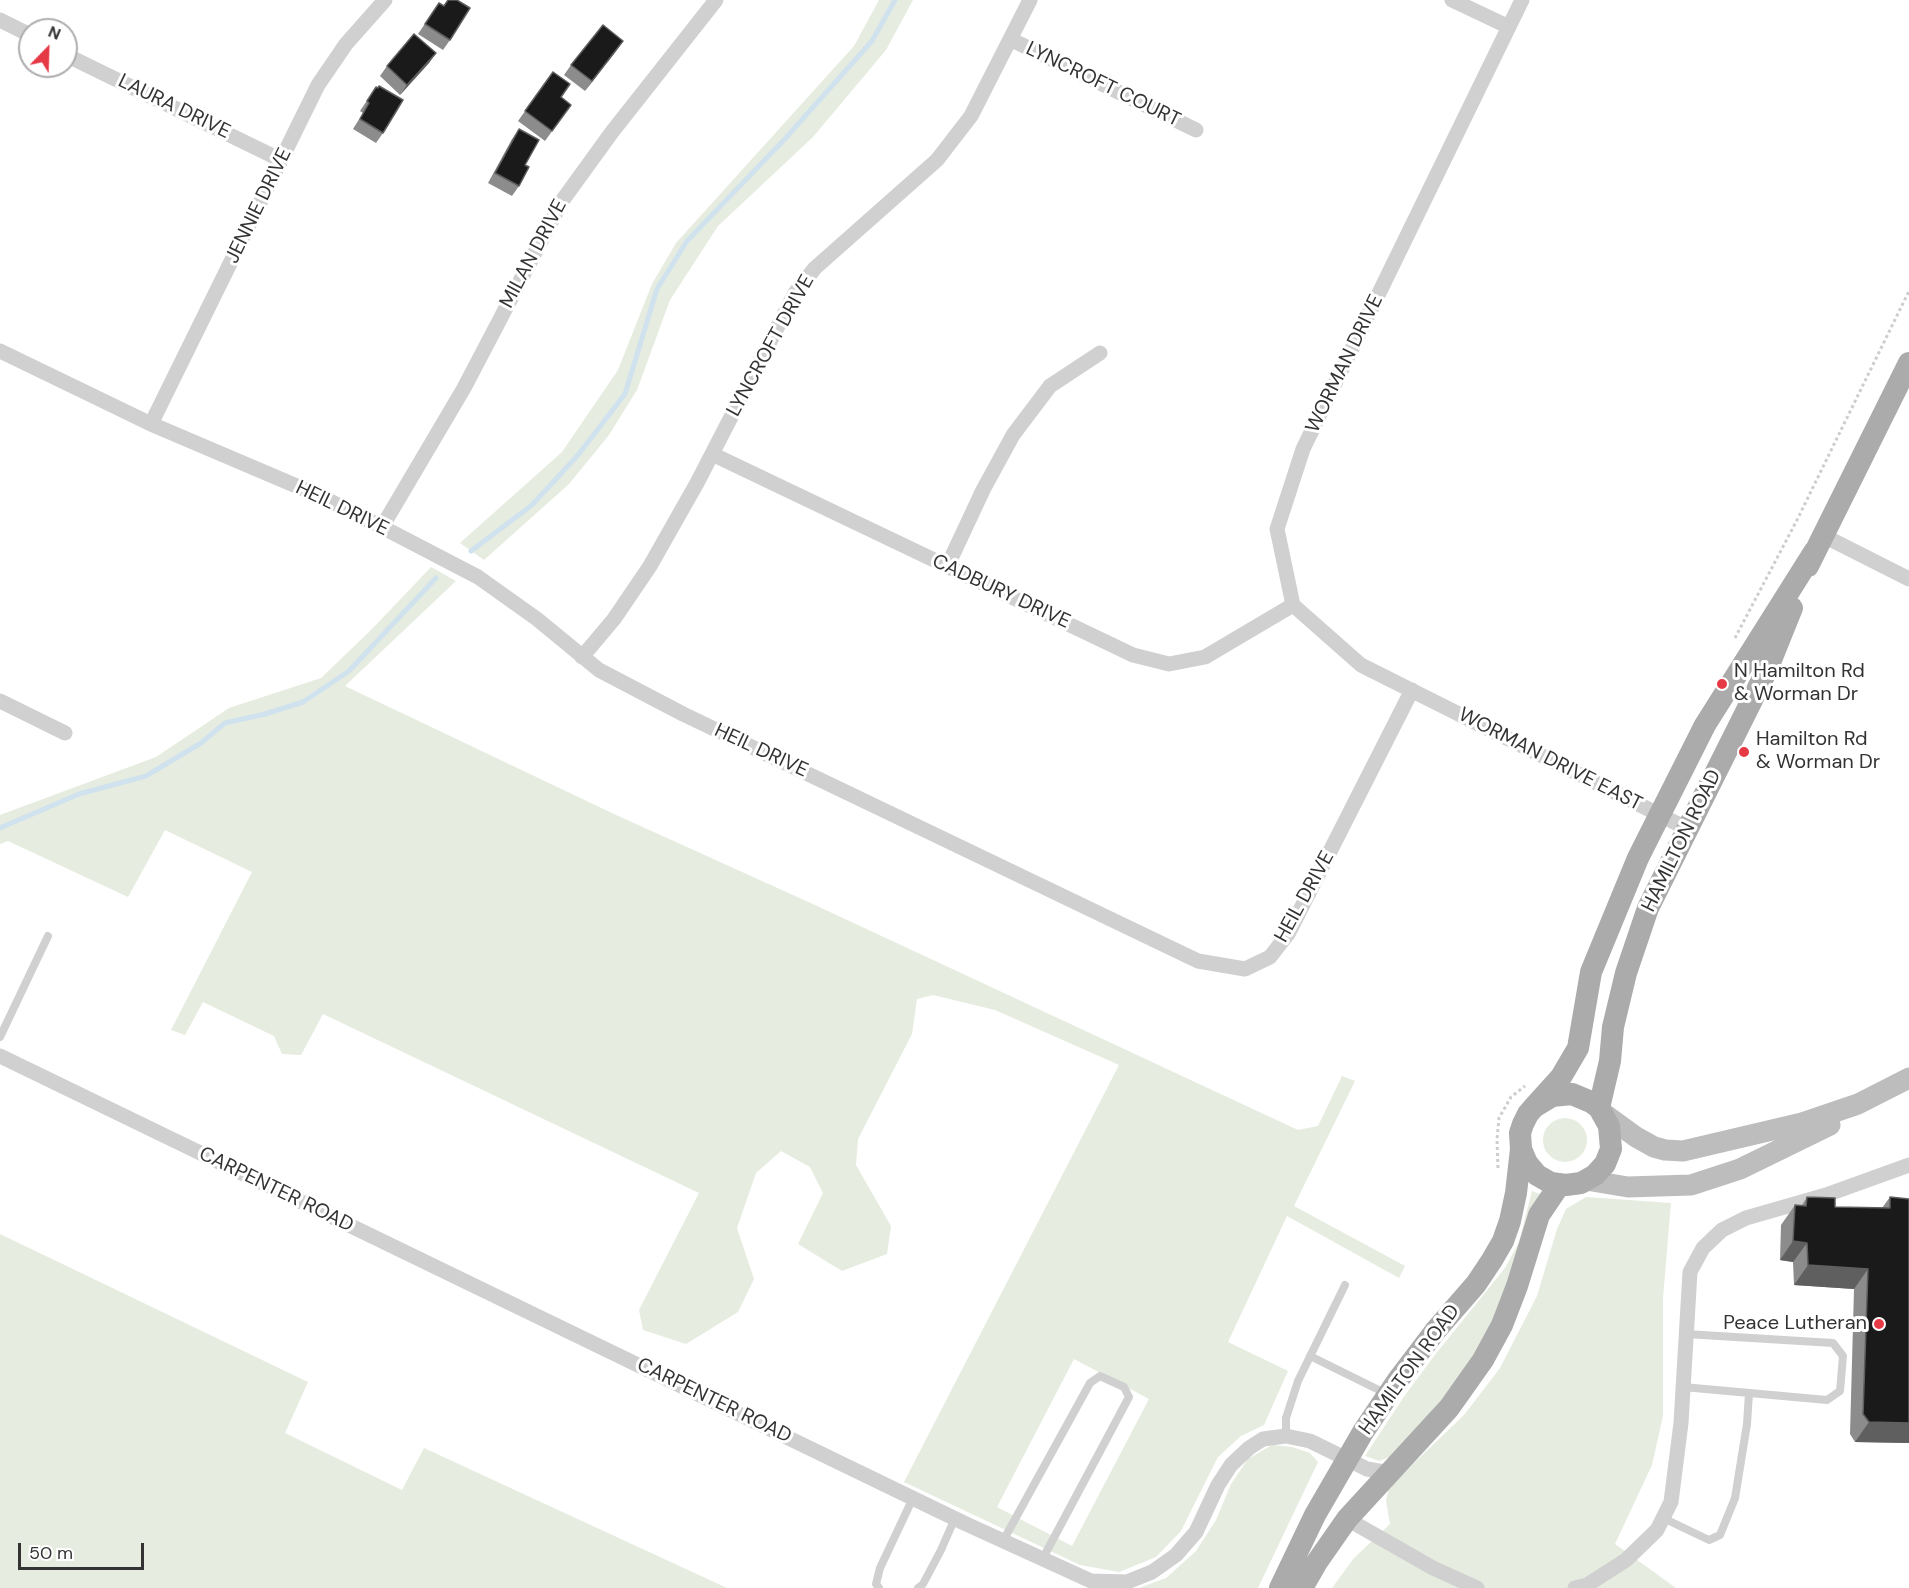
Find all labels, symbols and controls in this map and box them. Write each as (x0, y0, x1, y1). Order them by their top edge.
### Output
north arrow (18, 18, 78, 78)
text: N (45, 21, 64, 45)
street label: LYNCROFT COURT (1022, 37, 1184, 133)
street label: LAURA DRIVE (114, 70, 234, 144)
street label: JENNIE DRIVE (221, 144, 297, 268)
street label: MILAN DRIVE (495, 196, 573, 312)
street label: LYNCROFT DRIVE (722, 271, 820, 421)
street label: WORMAN DRIVE (1301, 291, 1389, 437)
street label: HEIL DRIVE (292, 476, 392, 542)
street label: CADBURY DRIVE (928, 550, 1074, 634)
place label: N Hamilton Rd & Worman Dr (1734, 660, 1865, 707)
marker: N Hamilton Rd & Worman Dr (1715, 677, 1729, 691)
street label: WORMAN DRIVE EAST (1454, 703, 1646, 817)
street label: HEIL DRIVE (710, 719, 812, 783)
place label: Hamilton Rd & Worman Dr (1756, 728, 1880, 775)
marker: Hamilton Rd & Worman Dr (1737, 745, 1751, 759)
street label: HAMILTON ROAD (1637, 766, 1727, 916)
street label: HEIL DRIVE (1270, 847, 1340, 947)
street label: CARPENTER ROAD (195, 1142, 357, 1238)
street label: HAMILTON ROAD (1355, 1300, 1465, 1440)
place label: Peace Lutheran (1723, 1312, 1867, 1336)
marker: Peace Lutheran (1872, 1317, 1886, 1331)
street label: CARPENTER ROAD (633, 1353, 795, 1449)
scale bar (21, 1531, 147, 1569)
text: 50 m (29, 1541, 73, 1565)

